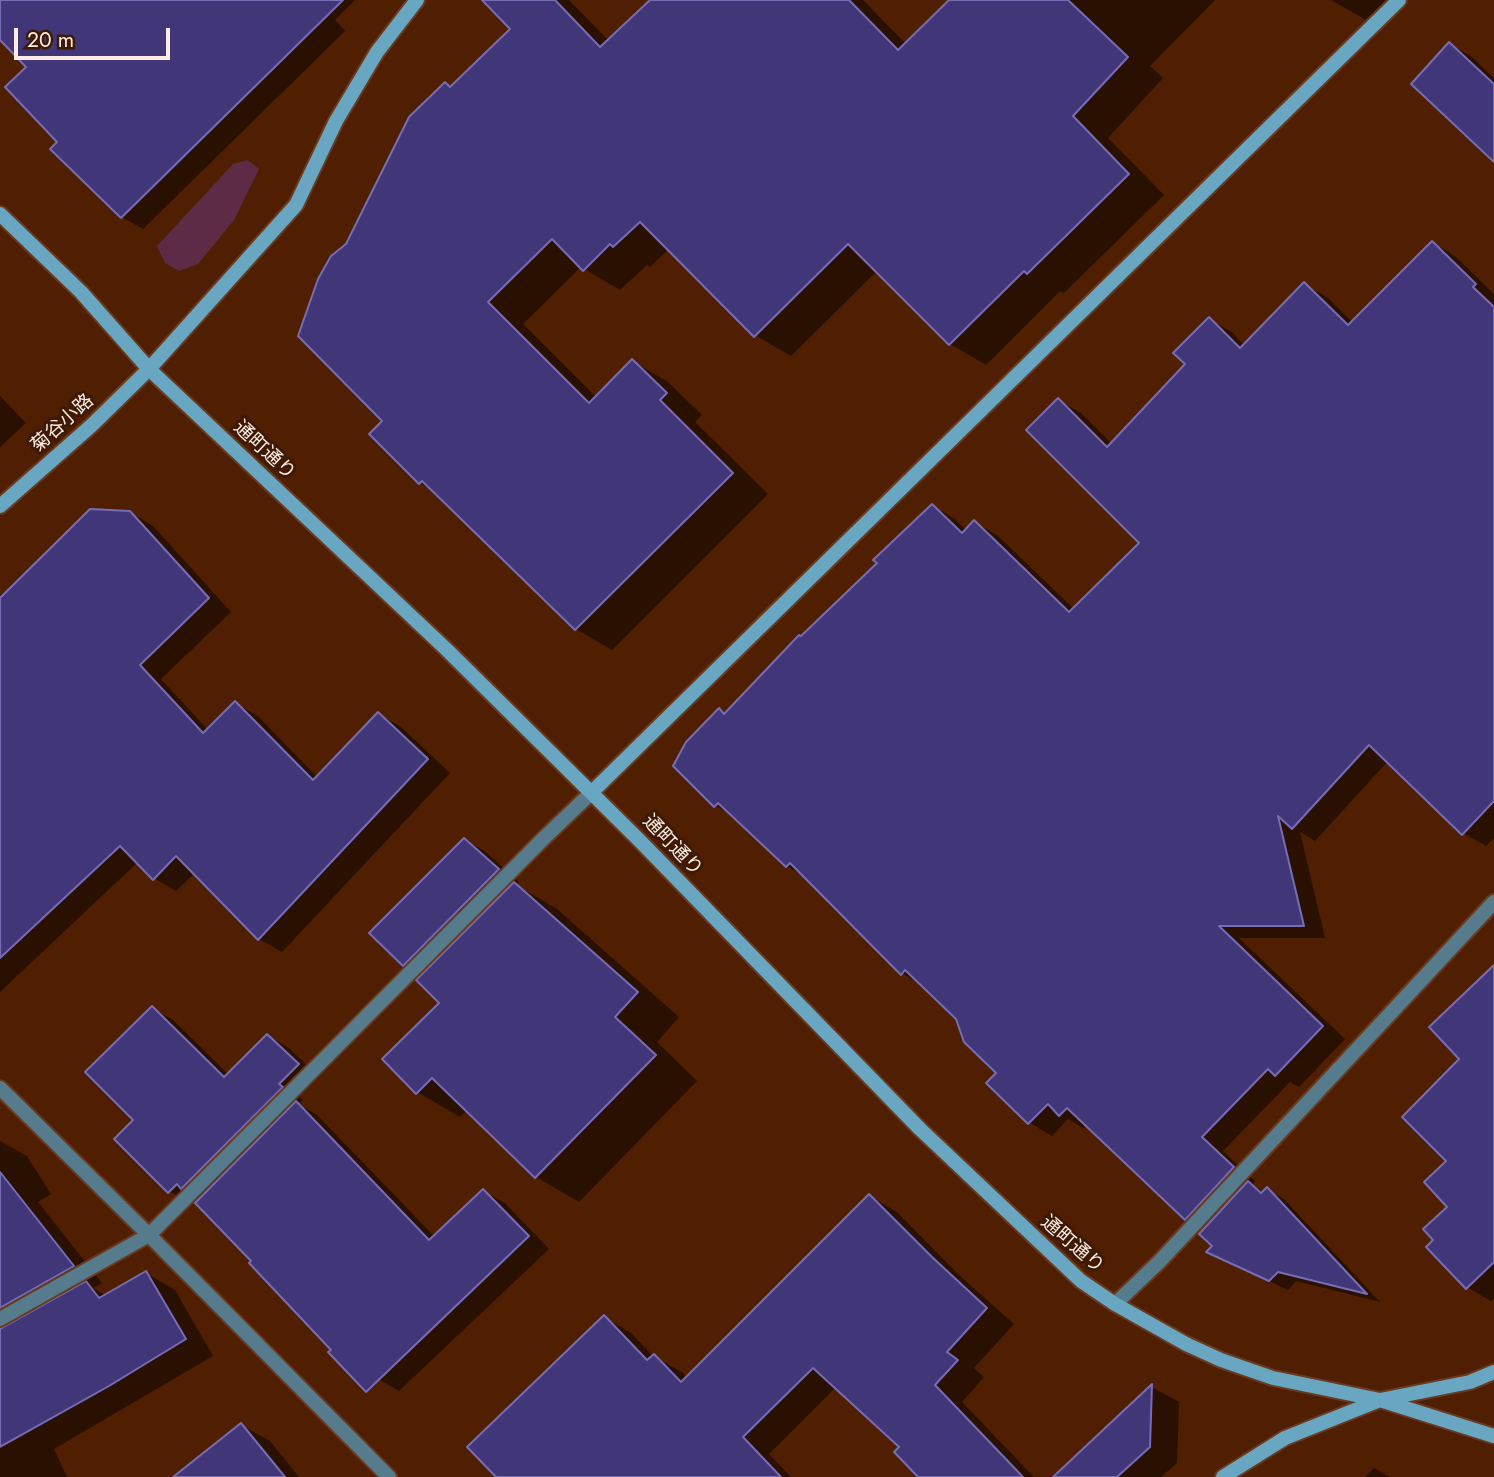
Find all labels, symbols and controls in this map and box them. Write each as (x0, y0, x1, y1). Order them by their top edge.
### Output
scale bar (18, 14, 173, 58)
text: 20 m (27, 25, 74, 55)
street label: 菊谷小路 (27, 390, 99, 458)
street label: 通町通り (228, 417, 300, 485)
street label: 通町通り (637, 811, 707, 881)
street label: 通町通り (1036, 1211, 1108, 1279)

